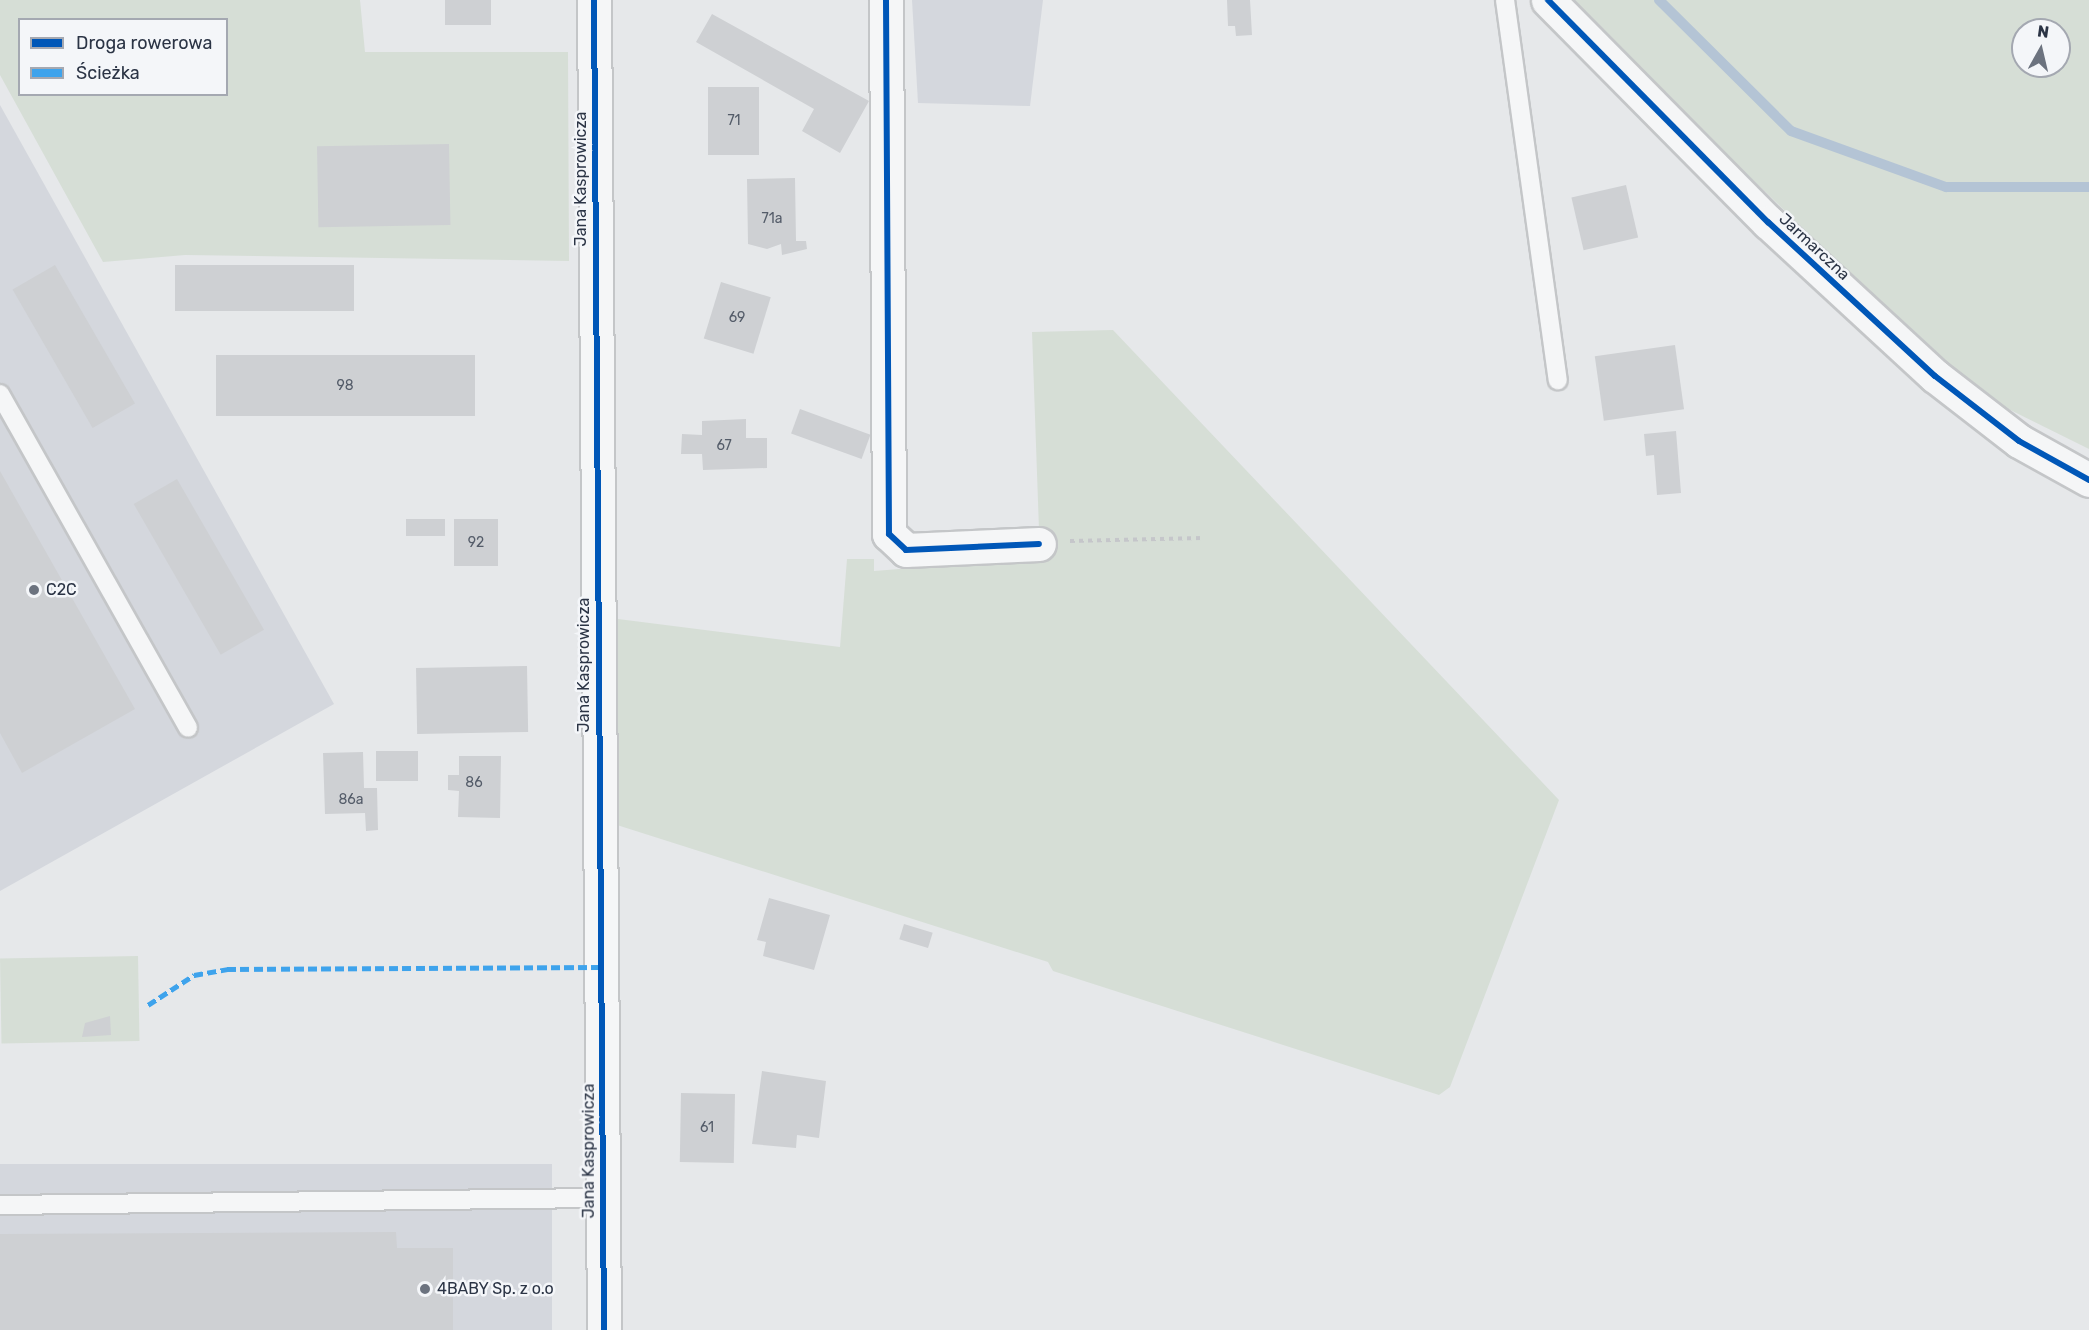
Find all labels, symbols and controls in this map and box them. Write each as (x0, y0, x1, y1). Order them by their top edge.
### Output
legend (18, 18, 228, 96)
north arrow (2011, 18, 2071, 78)
text: N (2036, 21, 2050, 42)
text: Droga rowerowa (76, 32, 212, 54)
text: Ścieżka (76, 62, 140, 84)
street label: Jana Kasprowicza (571, 112, 591, 246)
house number: 71 (727, 113, 741, 129)
street label: Jarmarczna (1775, 209, 1853, 285)
house number: 71a (762, 211, 782, 227)
house number: 69 (729, 310, 745, 326)
house number: 98 (336, 378, 354, 394)
house number: 67 (716, 438, 732, 454)
house number: 92 (468, 535, 484, 551)
place label: C2C (46, 580, 77, 600)
marker: C2C (27, 583, 41, 597)
street label: Jana Kasprowicza (574, 598, 594, 732)
house number: 86 (465, 775, 483, 791)
house number: 86a (338, 792, 364, 808)
street label: Jana Kasprowicza (579, 1084, 599, 1218)
house number: 61 (700, 1120, 714, 1136)
place label: 4BABY Sp. z o.o (437, 1279, 554, 1299)
marker: 4BABY Sp. z o.o (418, 1282, 432, 1296)

